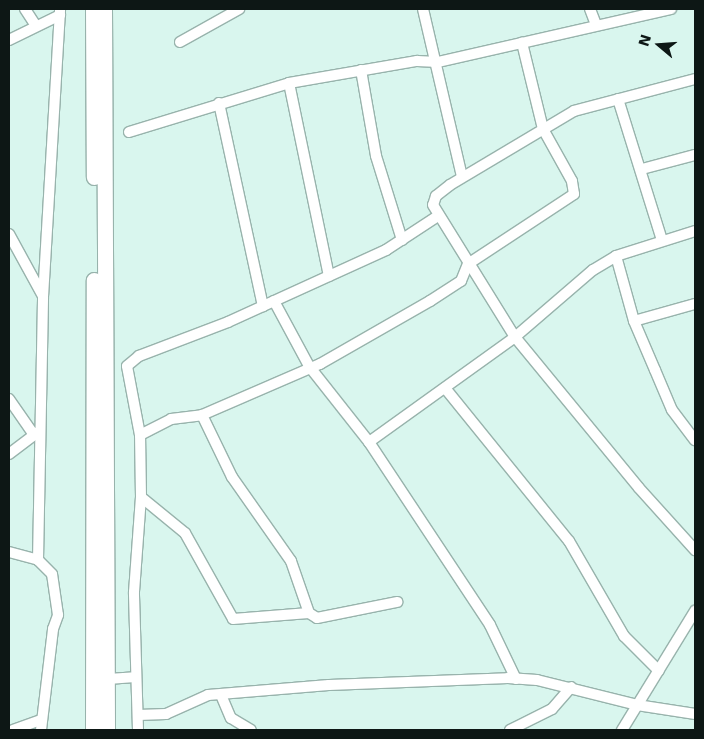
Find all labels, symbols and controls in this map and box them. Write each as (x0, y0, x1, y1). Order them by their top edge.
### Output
north arrow (634, 20, 684, 70)
text: N (635, 32, 654, 48)

